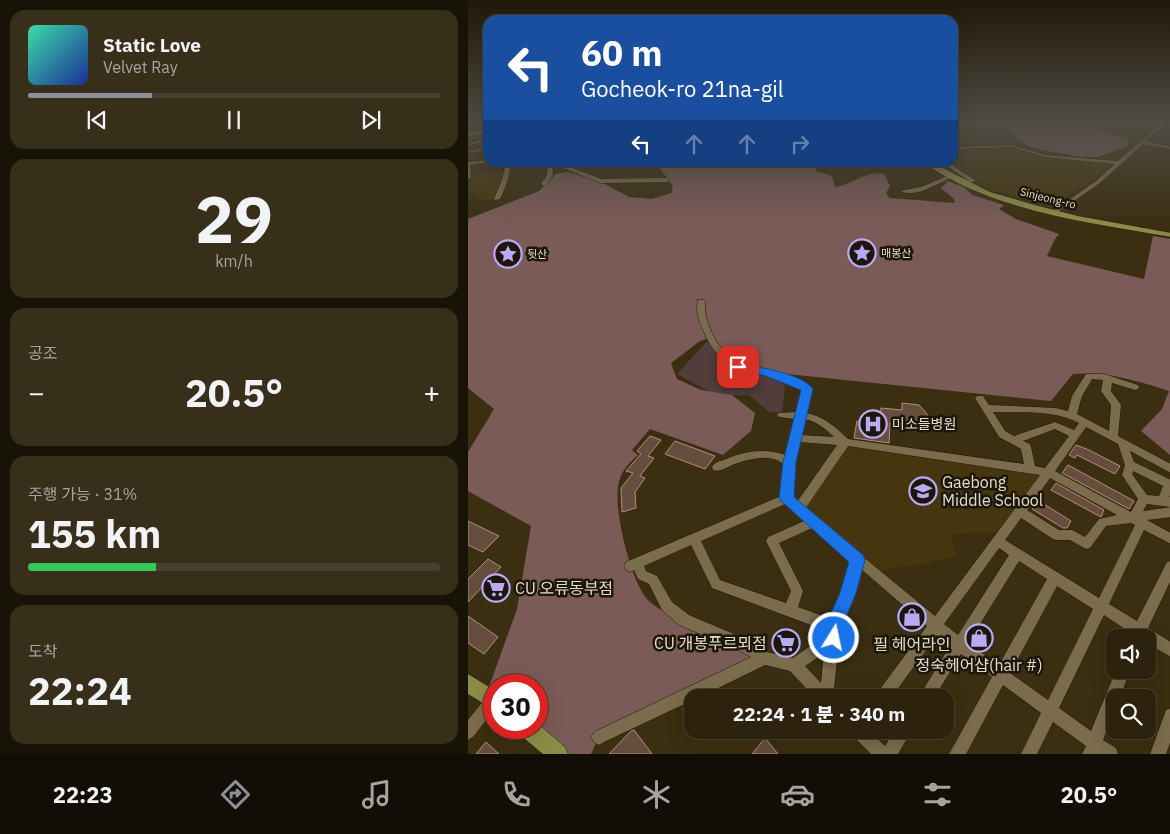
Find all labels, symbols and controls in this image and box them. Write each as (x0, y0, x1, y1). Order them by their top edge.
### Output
text: 60 m (581, 30, 663, 76)
text: Static Love (103, 33, 201, 57)
icon: left (498, 35, 563, 100)
text: Velvet Ray (103, 57, 178, 77)
text: Gocheok-ro 21na-gil (581, 74, 784, 103)
icon: previous (83, 106, 111, 134)
icon: pause (220, 106, 248, 134)
icon: next (357, 106, 385, 134)
icon: left (627, 130, 655, 158)
icon: ahead (680, 130, 708, 158)
icon: ahead (733, 130, 761, 158)
icon: right (786, 130, 814, 158)
text: 29 (195, 176, 273, 261)
street label: Sinjeong-ro (1019, 184, 1077, 212)
place icon: 매봉산 (847, 238, 877, 268)
place icon: 뒷산 (493, 239, 523, 269)
place label: 매봉산 (881, 246, 911, 260)
place label: 뒷산 (527, 247, 547, 261)
text: km/h (215, 251, 253, 271)
text: 공조 (28, 343, 57, 363)
pin (717, 346, 759, 388)
icon: arrive (724, 353, 752, 381)
text: 20.5° (185, 368, 283, 417)
text: − (28, 374, 45, 411)
text: + (423, 374, 440, 411)
hospital icon: 미소들병원 (858, 409, 888, 439)
place label: 미소들병원 (892, 415, 956, 433)
place label: Gaebong Middle School (942, 472, 1043, 510)
school or university icon: Gaebong Middle School (908, 476, 938, 506)
text: 주행 가능 · 31% (28, 484, 137, 504)
text: 155 km (28, 509, 161, 558)
supermarket icon: CU 오류동부점 (481, 573, 511, 603)
place label: CU 오류동부점 (515, 578, 613, 598)
shop icon: 필 헤어라인 (897, 602, 927, 632)
position arrow (807, 611, 859, 663)
shop icon: 정숙헤어샵(hair #) (964, 623, 994, 653)
supermarket icon: CU 개봉푸르뫼점 (771, 628, 801, 658)
map controls (1106, 629, 1156, 739)
button: sound (1106, 629, 1156, 679)
place label: CU 개봉푸르뫼점 (654, 633, 767, 653)
place label: 필 헤어라인 (873, 634, 951, 654)
text: 도착 (28, 641, 57, 661)
place label: 정숙헤어샵(hair #) (915, 655, 1043, 675)
text: 22:24 (28, 666, 132, 715)
speed limit sign: 30 (483, 674, 548, 739)
button: search (1106, 689, 1156, 739)
text: 22:24 · 1 분 · 340 m (733, 702, 905, 726)
icon: directions (218, 777, 253, 812)
icon: music (359, 777, 394, 812)
icon: phone (499, 777, 534, 812)
icon: climate (639, 777, 674, 812)
icon: car (780, 777, 815, 812)
icon: filters (920, 777, 955, 812)
text: 22:23 (53, 780, 113, 809)
text: 20.5° (1060, 780, 1117, 809)

